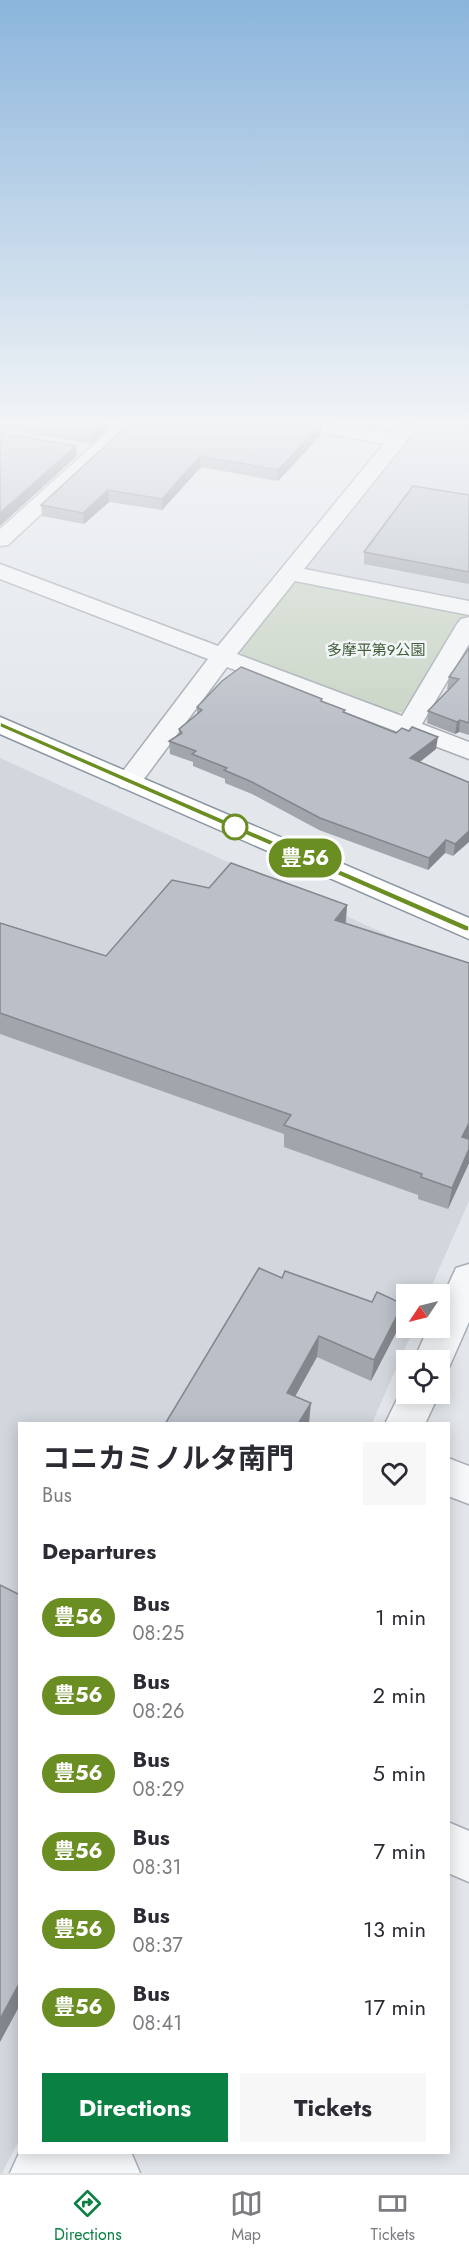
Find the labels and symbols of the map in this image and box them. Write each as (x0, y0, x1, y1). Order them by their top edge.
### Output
park label: 多摩平第9公園 (327, 639, 425, 661)
unlabelled marker (222, 814, 248, 840)
line badge: 豊56 (270, 838, 340, 878)
north arrow (396, 1284, 450, 1338)

